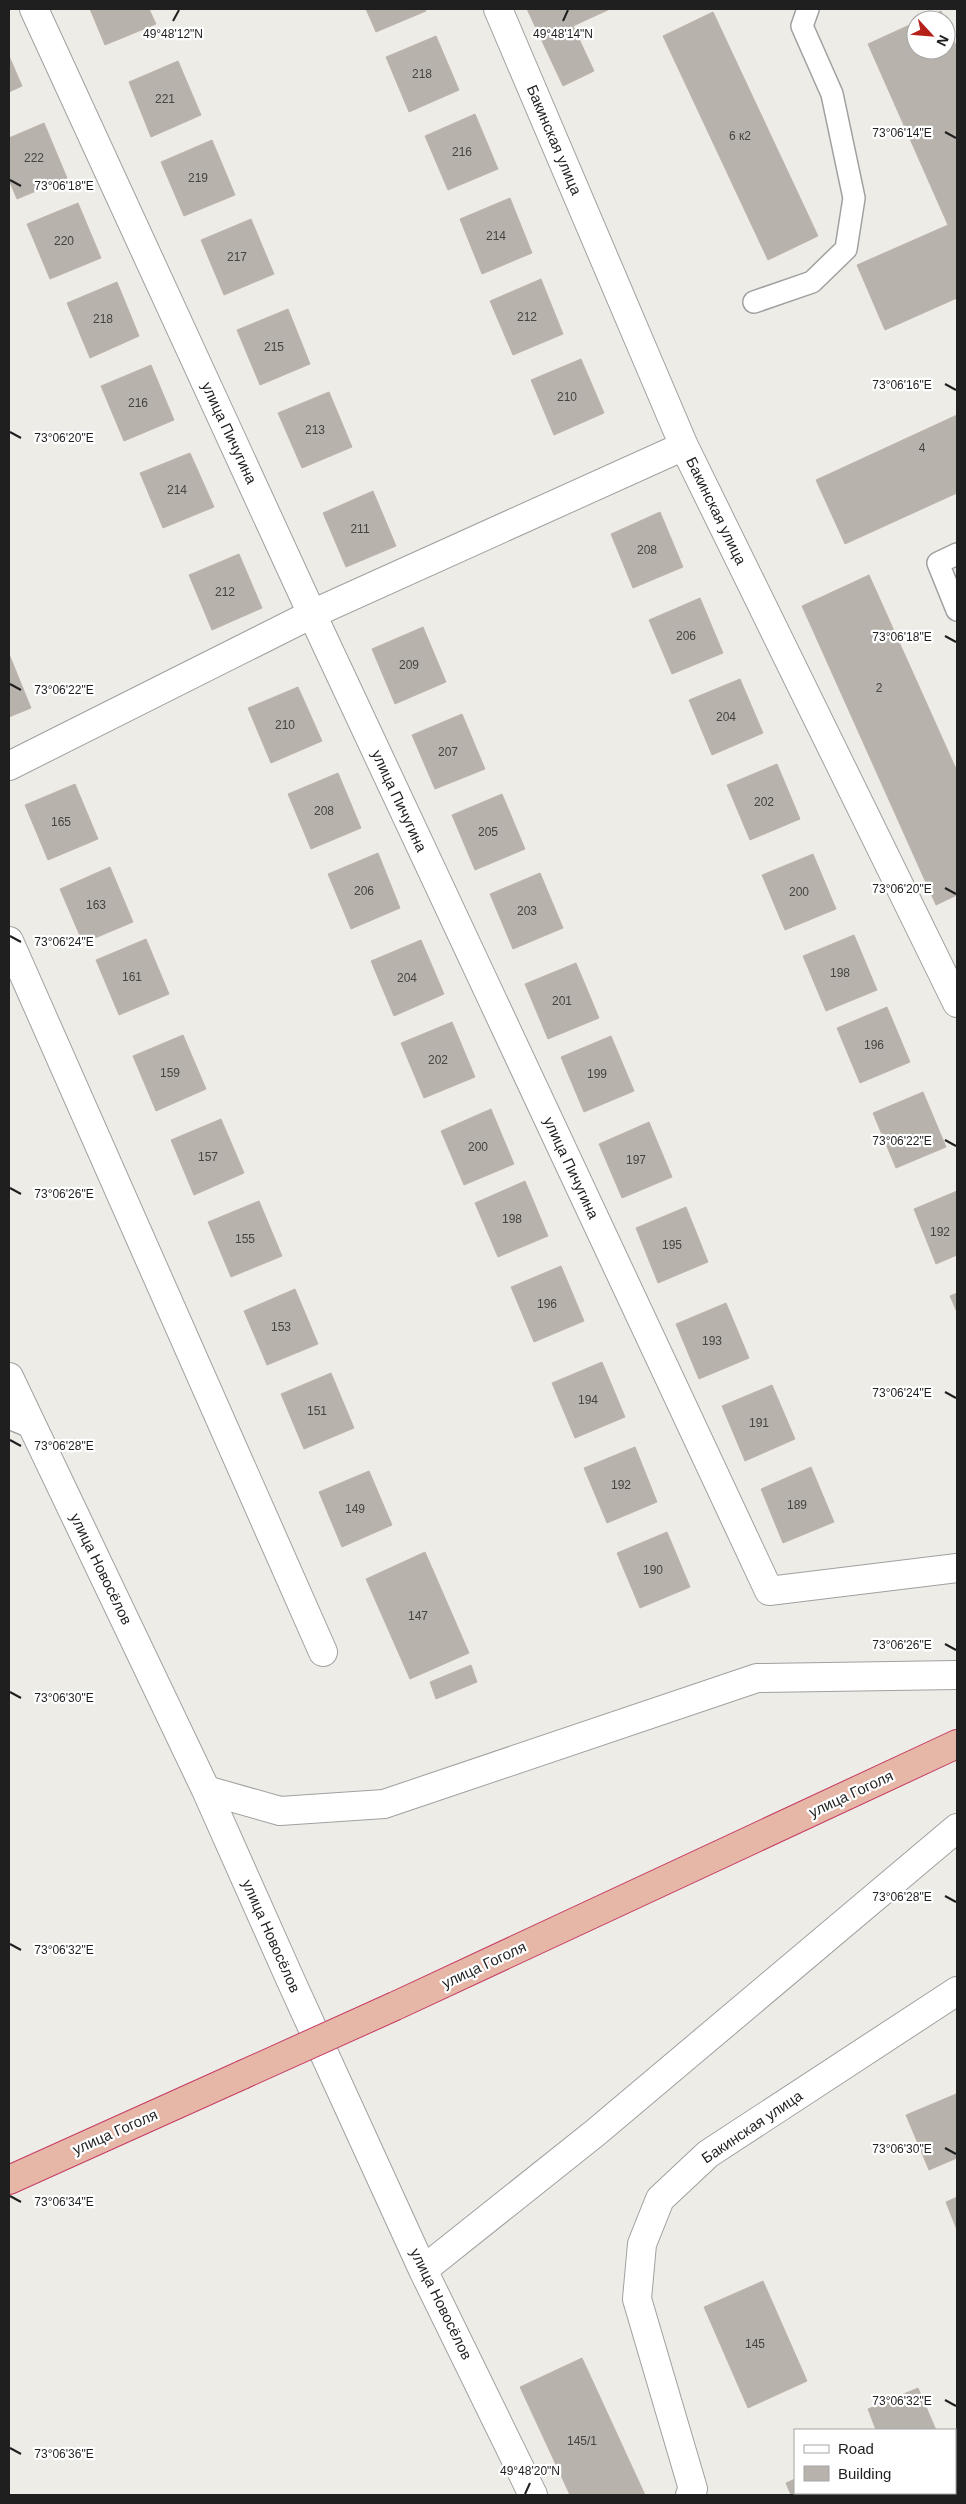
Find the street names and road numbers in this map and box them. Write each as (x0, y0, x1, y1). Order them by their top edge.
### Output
street label: Бакинская улица (524, 82, 586, 198)
street label: улица Пичугина (198, 379, 261, 487)
street label: Бакинская улица (683, 454, 750, 568)
street label: улица Пичугина (368, 747, 431, 855)
street label: улица Пичугина (540, 1114, 603, 1222)
street label: улица Новосёлов (67, 1510, 136, 1627)
street label: улица Гоголя (806, 1767, 896, 1820)
street label: улица Новосёлов (239, 1877, 304, 1995)
street label: улица Гоголя (439, 1938, 529, 1991)
street label: Бакинская улица (698, 2086, 806, 2167)
street label: улица Гоголя (70, 2105, 160, 2158)
street label: улица Новосёлов (407, 2245, 476, 2362)

